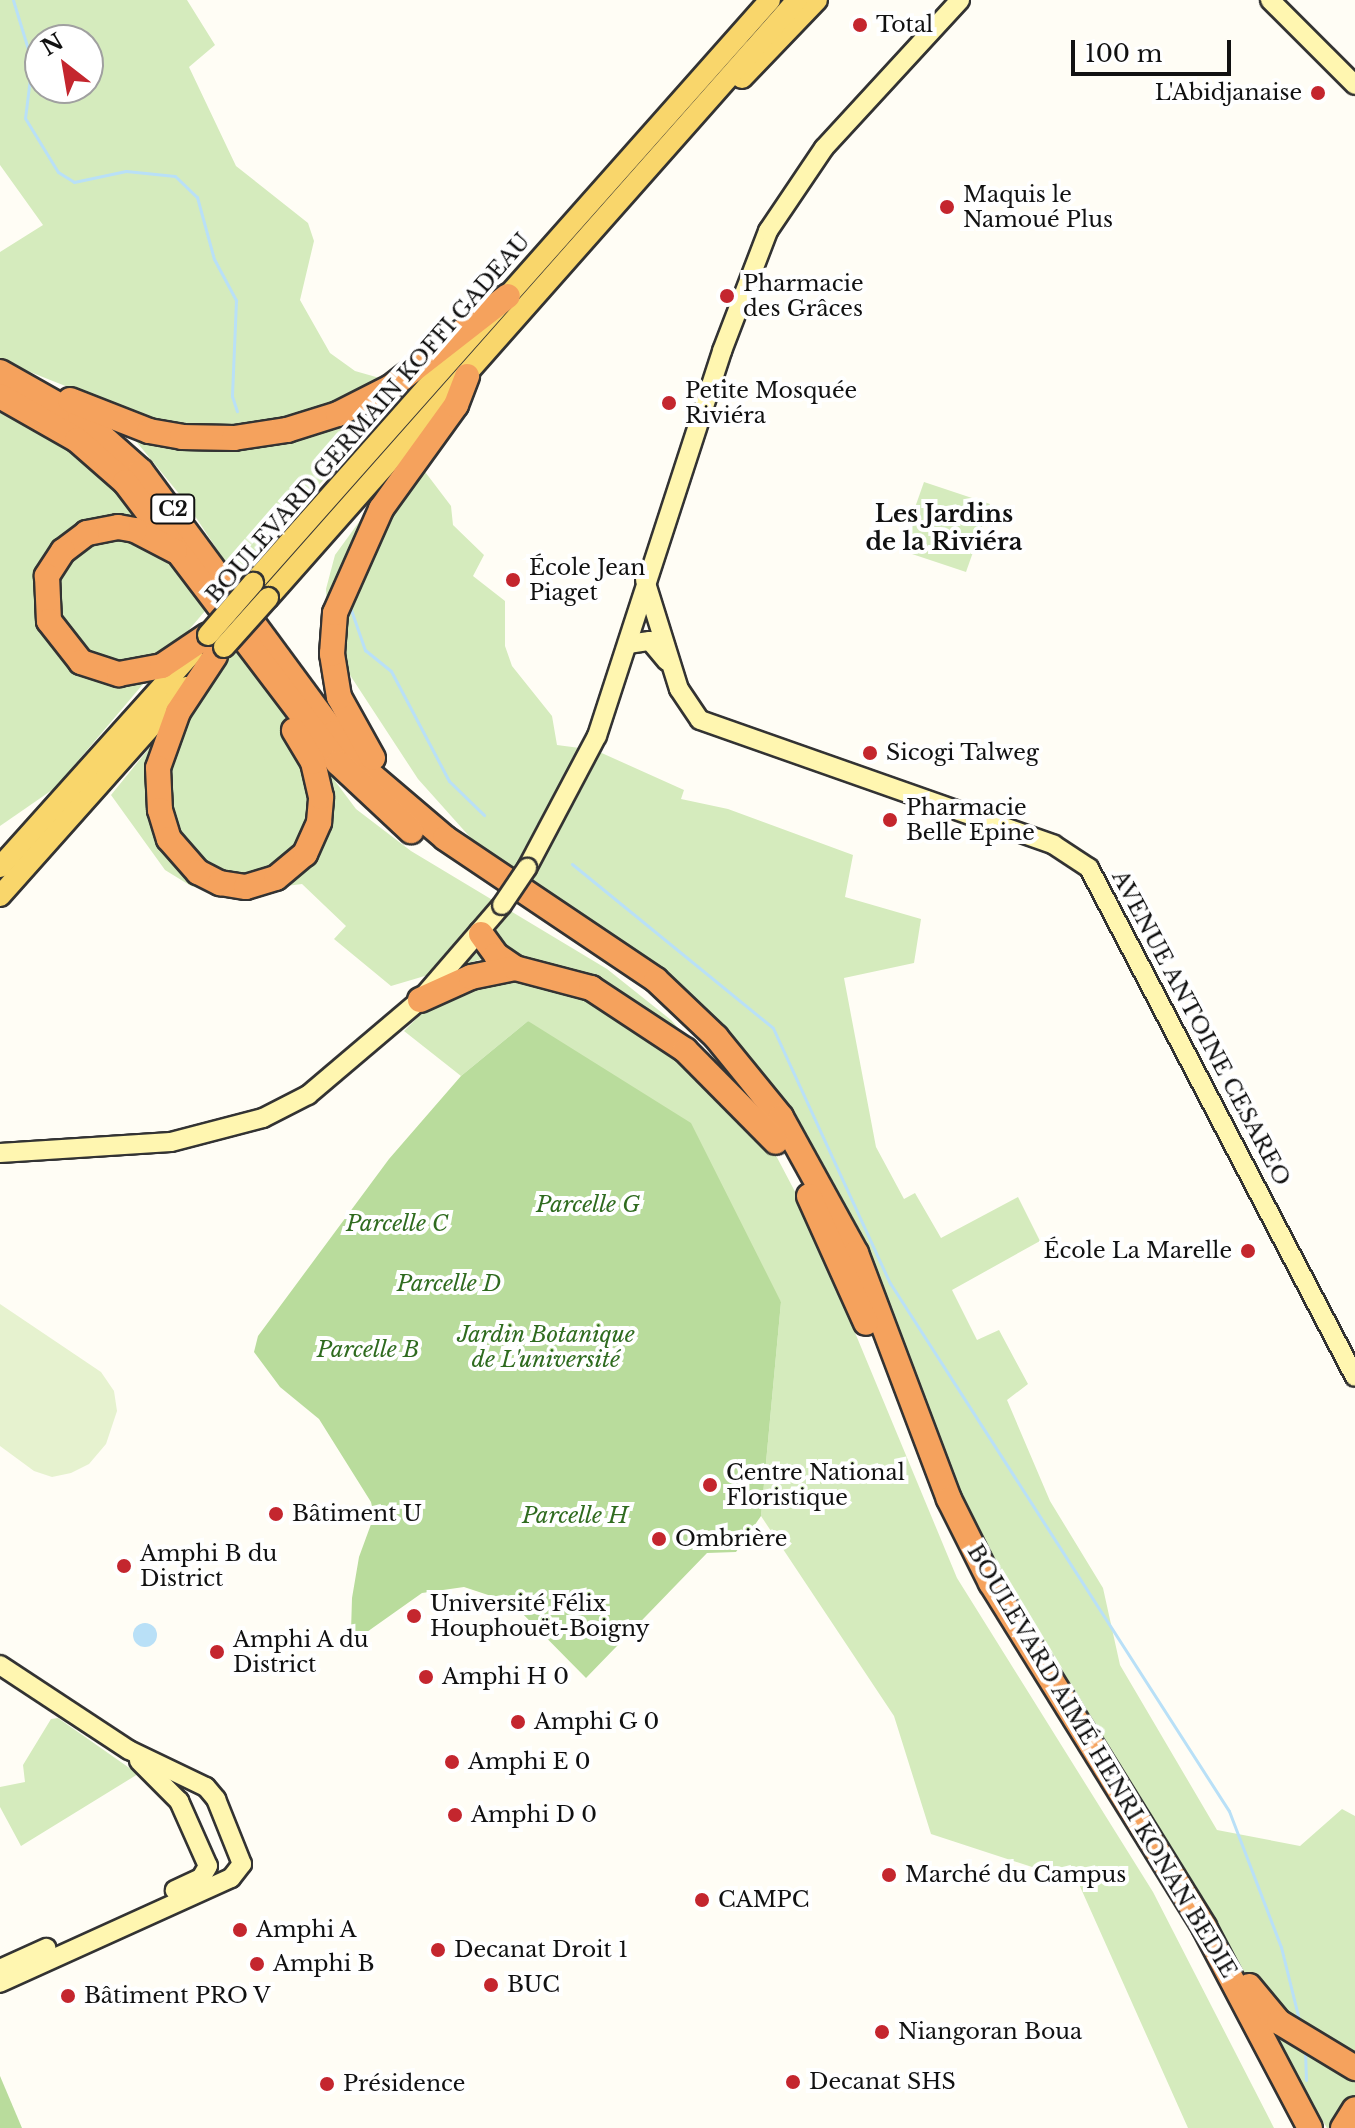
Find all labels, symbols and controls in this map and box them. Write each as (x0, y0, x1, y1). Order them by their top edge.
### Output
place label: Total (876, 12, 933, 38)
marker: Total (851, 16, 869, 34)
north arrow (24, 24, 104, 104)
scale bar (1075, 24, 1235, 74)
text: N (37, 28, 68, 62)
text: 100 m (1085, 39, 1163, 68)
place label: L'Abidjanaise (1155, 80, 1302, 106)
marker: L'Abidjanaise (1309, 84, 1327, 102)
place label: Maquis le Namoué Plus (963, 181, 1113, 232)
marker: Maquis le Namoué Plus (938, 198, 956, 216)
street label: BOULEVARD GERMAIN KOFFI GADEAU (200, 228, 536, 608)
place label: Pharmacie des Grâces (743, 270, 864, 322)
marker: Pharmacie des Grâces (718, 287, 736, 305)
place label: Petite Mosquée Riviéra (685, 377, 857, 428)
marker: Petite Mosquée Riviéra (660, 394, 678, 412)
road number: C2 (149, 493, 197, 525)
district label: Les Jardins de la Riviéra (865, 500, 1023, 556)
place label: École Jean Piaget (529, 554, 645, 606)
marker: École Jean Piaget (504, 571, 522, 589)
place label: Sicogi Talweg (886, 740, 1040, 766)
marker: Sicogi Talweg (861, 744, 879, 762)
place label: Pharmacie Belle Epine (906, 794, 1035, 846)
marker: Pharmacie Belle Epine (881, 811, 899, 829)
street label: AVENUE ANTOINE CESAREO (1106, 865, 1296, 1191)
park label: Parcelle G (536, 1192, 640, 1218)
park label: Parcelle C (346, 1211, 448, 1237)
place label: École La Marelle (1043, 1238, 1232, 1264)
marker: École La Marelle (1239, 1242, 1257, 1260)
park label: Parcelle D (397, 1271, 501, 1297)
park label: Jardin Botanique de L'université (457, 1321, 635, 1372)
park label: Parcelle B (317, 1337, 419, 1363)
place label: Centre National Floristique (726, 1459, 905, 1510)
marker: Centre National Floristique (701, 1476, 719, 1494)
place label: Bâtiment U (292, 1501, 422, 1527)
park label: Parcelle H (522, 1503, 628, 1529)
marker: Bâtiment U (267, 1505, 285, 1523)
place label: Ombrière (675, 1526, 787, 1552)
marker: Ombrière (650, 1530, 668, 1548)
street label: BOULEVARD AIMÉ HENRI KONAN BEDIE (961, 1539, 1243, 1983)
place label: Amphi B du District (140, 1540, 277, 1592)
marker: Amphi B du District (115, 1557, 133, 1575)
place label: Université Félix Houphouët-Boigny (430, 1590, 650, 1642)
marker: Université Félix Houphouët-Boigny (405, 1607, 423, 1625)
place label: Amphi A du District (233, 1626, 370, 1678)
marker: Amphi A du District (208, 1643, 226, 1661)
place label: Amphi H 0 (442, 1664, 569, 1690)
marker: Amphi H 0 (417, 1668, 435, 1686)
place label: Amphi G 0 (534, 1709, 660, 1735)
marker: Amphi G 0 (509, 1713, 527, 1731)
place label: Amphi E 0 (468, 1749, 590, 1775)
marker: Amphi E 0 (443, 1753, 461, 1771)
place label: Amphi D 0 (471, 1802, 597, 1828)
marker: Amphi D 0 (446, 1806, 464, 1824)
place label: Marché du Campus (905, 1862, 1126, 1888)
marker: Marché du Campus (880, 1866, 898, 1884)
place label: CAMPC (718, 1887, 809, 1913)
marker: CAMPC (693, 1891, 711, 1909)
place label: Amphi A (256, 1917, 357, 1943)
marker: Amphi A (231, 1921, 249, 1939)
place label: Decanat Droit 1 (454, 1937, 628, 1963)
marker: Decanat Droit 1 (429, 1941, 447, 1959)
place label: Amphi B (273, 1951, 374, 1977)
marker: Amphi B (248, 1955, 266, 1973)
place label: BUC (507, 1972, 560, 1998)
marker: BUC (482, 1976, 500, 1994)
place label: Bâtiment PRO V (84, 1983, 271, 2009)
marker: Bâtiment PRO V (59, 1987, 77, 2005)
place label: Niangoran Boua (898, 2019, 1082, 2045)
marker: Niangoran Boua (873, 2023, 891, 2041)
place label: Decanat SHS (809, 2069, 956, 2095)
place label: Présidence (343, 2071, 465, 2097)
marker: Decanat SHS (784, 2073, 802, 2091)
marker: Présidence (318, 2075, 336, 2093)

